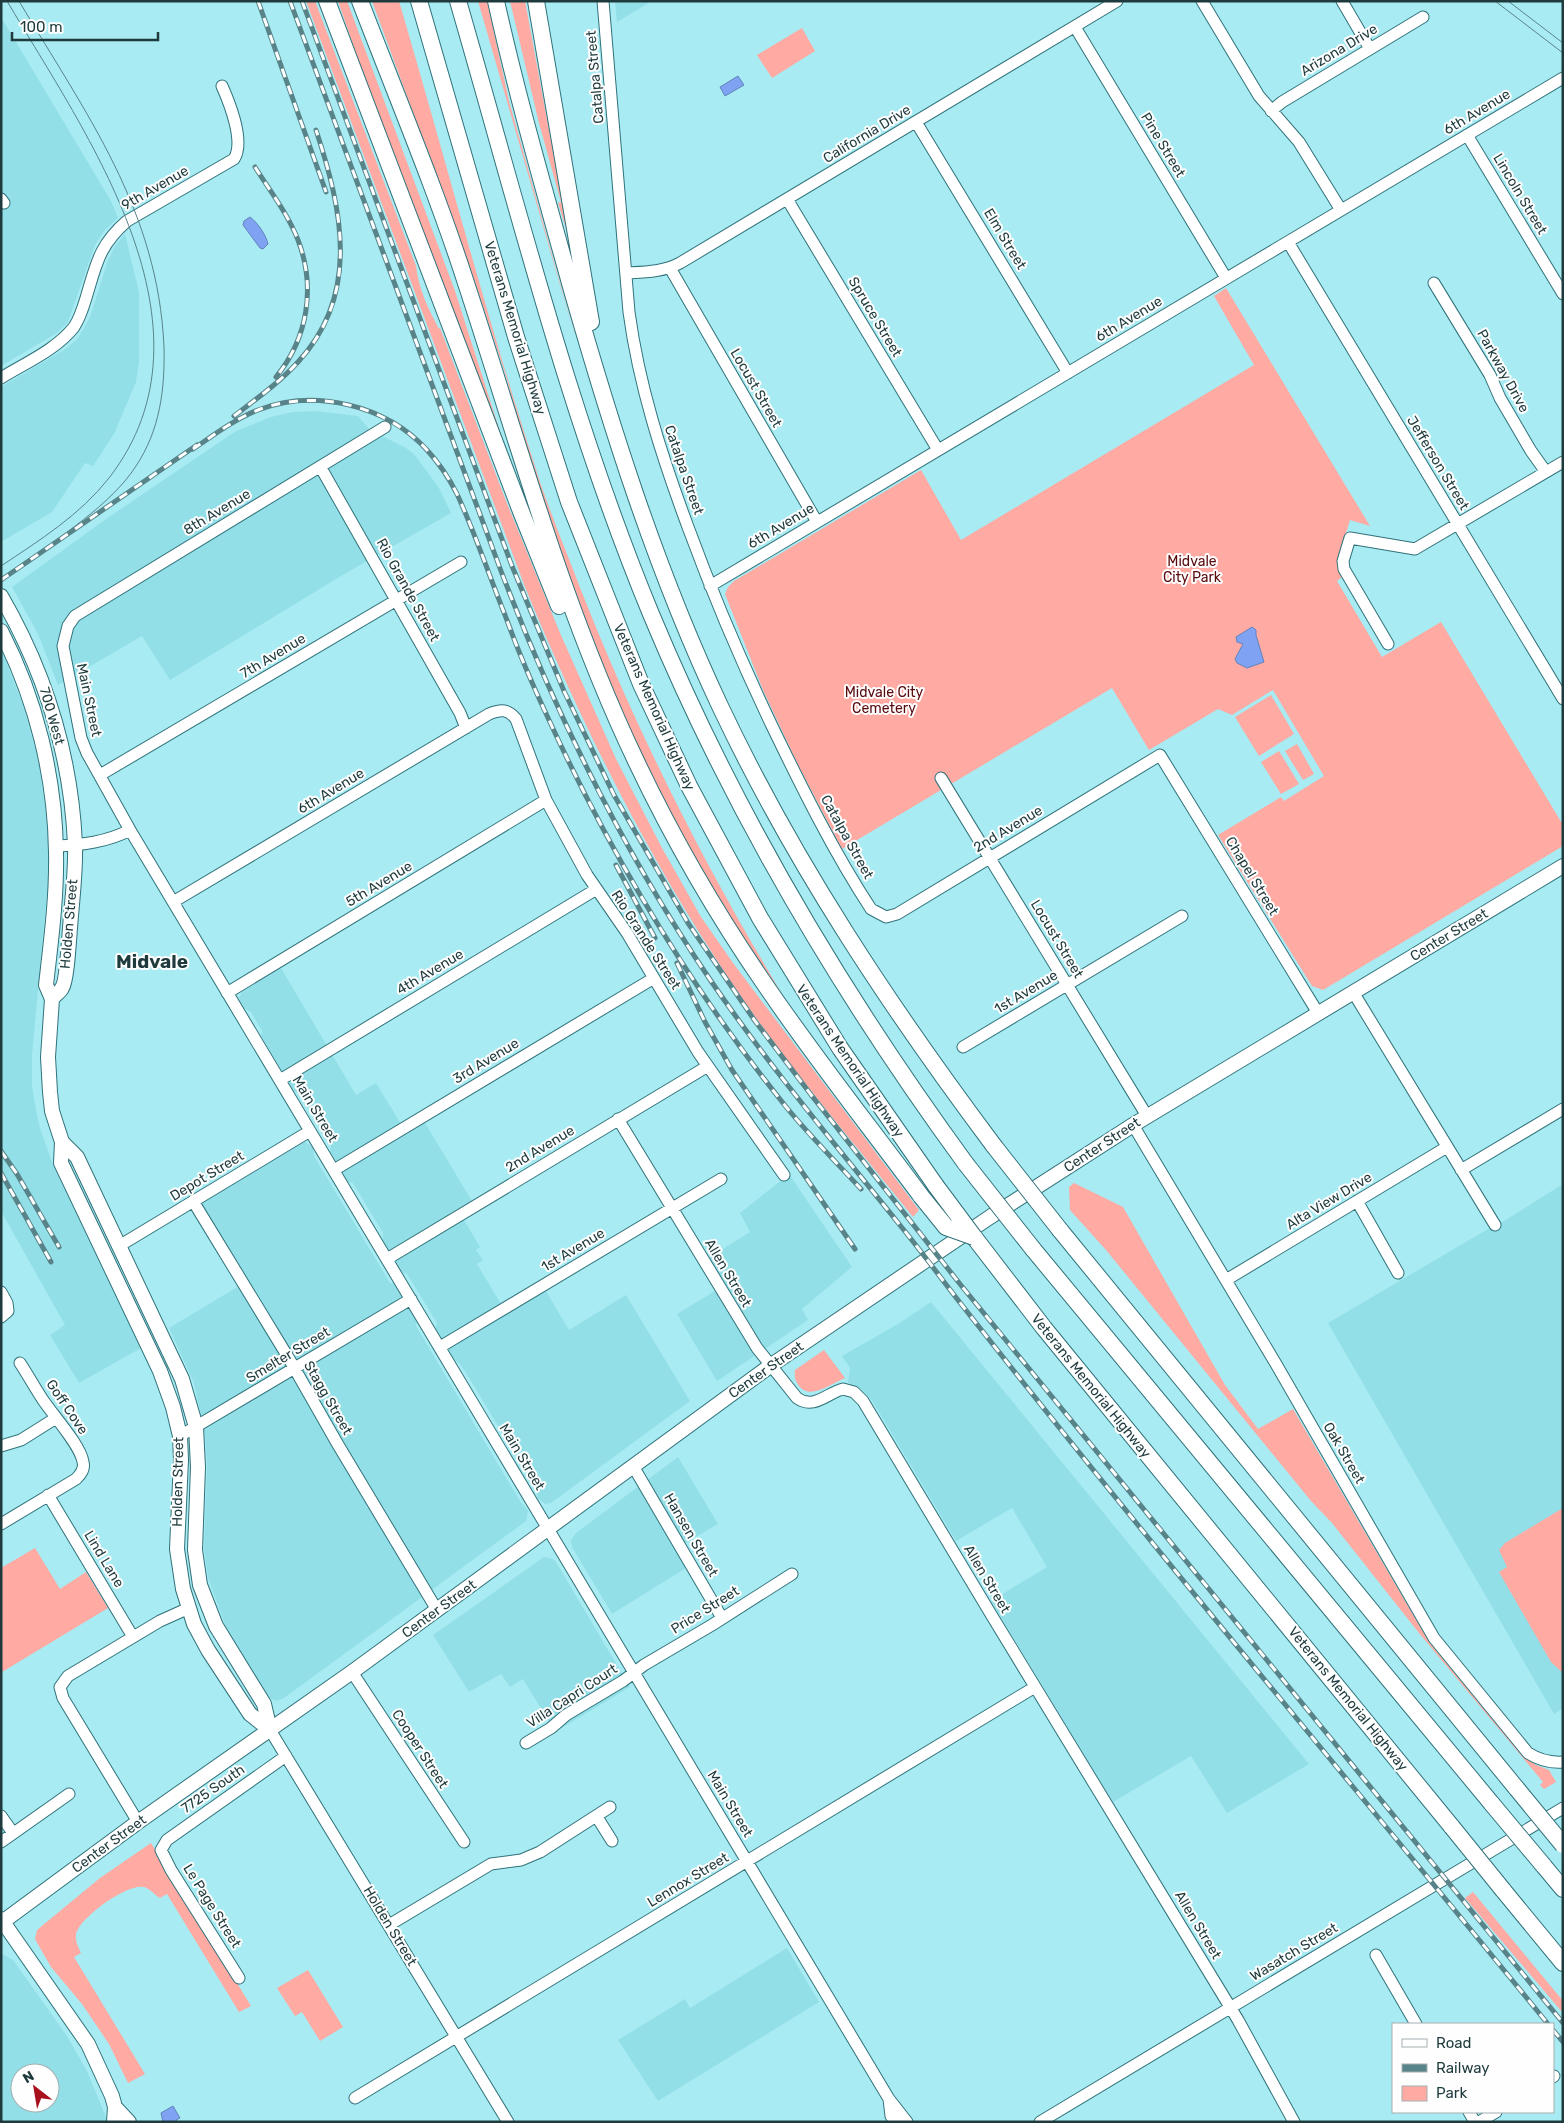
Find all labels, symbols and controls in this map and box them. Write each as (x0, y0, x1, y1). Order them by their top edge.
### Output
scale bar (12, 10, 159, 42)
text: 100 m (20, 18, 62, 36)
street label: Arizona Drive (1298, 20, 1381, 80)
street label: Catalpa Street (582, 29, 608, 124)
street label: 6th Avenue (1441, 85, 1513, 138)
street label: California Drive (820, 101, 914, 167)
street label: Pine Street (1137, 110, 1189, 181)
street label: Lincoln Street (1489, 150, 1551, 238)
street label: 9th Avenue (119, 162, 192, 214)
street label: Elm Street (980, 205, 1030, 273)
street label: Veterans Memorial Highway (480, 239, 550, 417)
street label: Spruce Street (844, 274, 906, 361)
street label: 6th Avenue (1093, 292, 1165, 345)
street label: Parkway Drive (1473, 327, 1533, 416)
street label: Locust Street (727, 345, 786, 431)
street label: Jefferson Street (1403, 413, 1473, 514)
street label: Catalpa Street (661, 423, 707, 517)
street label: 8th Avenue (180, 485, 254, 539)
street label: 6th Avenue (745, 499, 817, 552)
street label: Rio Grande Street (373, 536, 444, 645)
park label: Midvale City Park (1163, 553, 1222, 586)
street label: Veterans Memorial Highway (609, 621, 699, 793)
street label: 7th Avenue (237, 630, 309, 682)
street label: Main Street (73, 662, 105, 739)
park label: Midvale City Cemetery (845, 684, 924, 717)
street label: 700 West (36, 685, 69, 747)
street label: 6th Avenue (295, 764, 367, 817)
street label: Catalpa Street (817, 792, 877, 882)
street label: 2nd Avenue (971, 802, 1046, 856)
street label: Chapel Street (1222, 833, 1282, 919)
street label: 5th Avenue (343, 857, 415, 910)
street label: Holden Street (57, 878, 81, 970)
street label: Rio Grande Street (608, 887, 685, 993)
street label: Locust Street (1027, 897, 1087, 982)
street label: Center Street (1407, 905, 1491, 965)
street label: 4th Avenue (394, 945, 467, 999)
district label: Midvale (116, 950, 188, 973)
street label: 1st Avenue (991, 966, 1061, 1017)
street label: Veterans Memorial Highway (792, 981, 908, 1141)
street label: 3rd Avenue (450, 1035, 522, 1087)
street label: Main Street (288, 1073, 342, 1146)
street label: Center Street (1061, 1114, 1144, 1176)
street label: 2nd Avenue (503, 1122, 578, 1176)
street label: Depot Street (167, 1147, 247, 1205)
street label: Alta View Drive (1283, 1169, 1375, 1233)
street label: 1st Avenue (538, 1224, 608, 1275)
street label: Allen Street (701, 1236, 755, 1311)
street label: Veterans Memorial Highway (1028, 1310, 1155, 1462)
street label: Smelter Street (243, 1323, 333, 1387)
street label: Center Street (725, 1338, 807, 1402)
street label: Stagg Street (300, 1358, 356, 1438)
street label: Goff Cove (42, 1376, 92, 1438)
street label: Oak Street (1320, 1419, 1369, 1487)
street label: Main Street (495, 1421, 549, 1494)
street label: Holden Street (169, 1436, 187, 1527)
street label: Hansen Street (660, 1490, 722, 1580)
street label: Lind Lane (80, 1527, 128, 1591)
street label: Allen Street (960, 1542, 1014, 1617)
street label: Center Street (398, 1576, 480, 1642)
street label: Price Street (668, 1582, 743, 1638)
street label: Veterans Memorial Highway (1285, 1623, 1412, 1775)
street label: Villa Capri Court (524, 1660, 621, 1732)
street label: Cooper Street (388, 1706, 452, 1792)
street label: 7725 South (178, 1761, 248, 1817)
street label: Main Street (703, 1768, 757, 1841)
street label: Center Street (68, 1811, 150, 1877)
street label: Lennox Street (644, 1849, 732, 1911)
street label: Le Page Street (179, 1861, 245, 1952)
street label: Holden Street (360, 1883, 421, 1969)
street label: Allen Street (1171, 1888, 1225, 1963)
street label: Wasatch Street (1247, 1919, 1341, 1985)
legend (1392, 2023, 1554, 2113)
text: Road (1436, 2034, 1472, 2052)
text: Railway (1436, 2059, 1490, 2077)
north arrow (10, 2063, 60, 2113)
text: N (20, 2067, 37, 2087)
text: Park (1436, 2084, 1467, 2102)

